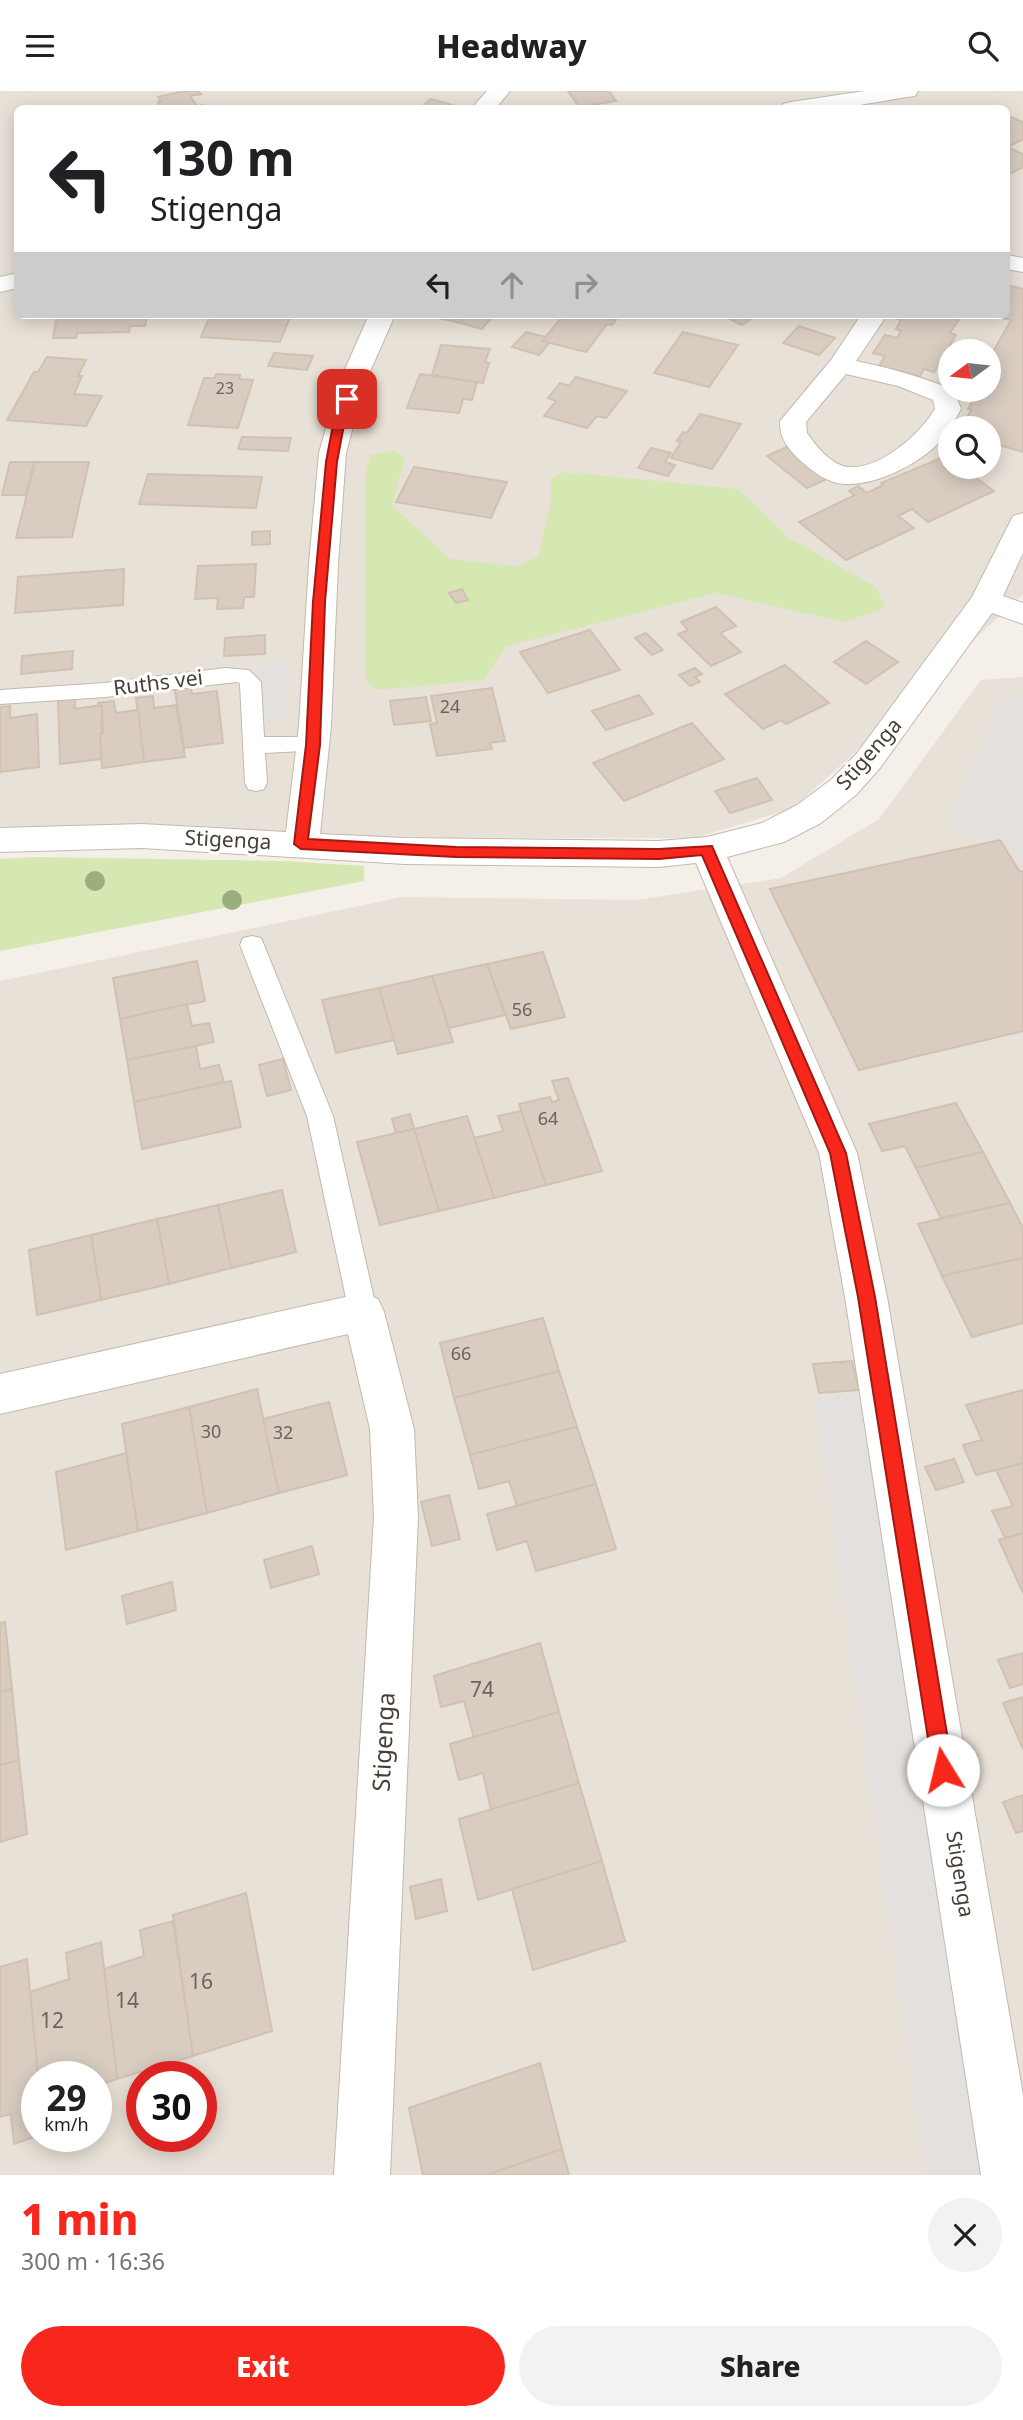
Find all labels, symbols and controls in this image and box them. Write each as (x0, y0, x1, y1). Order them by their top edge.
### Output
text: Headway (436, 24, 587, 67)
icon: menu (21, 27, 59, 65)
icon: search (964, 27, 1002, 65)
text: 130 m (150, 124, 295, 190)
icon: left (35, 133, 126, 224)
text: Stigenga (150, 187, 283, 230)
icon: left (420, 266, 458, 304)
icon: ahead (493, 266, 531, 304)
icon: right (566, 266, 604, 304)
north arrow (938, 339, 1001, 403)
map controls (938, 339, 1001, 479)
pin (317, 369, 377, 429)
house number: 23 (216, 377, 234, 399)
icon: arrive (328, 380, 366, 418)
button: search (938, 416, 1001, 479)
street label: Ruths vei (111, 663, 204, 701)
house number: 24 (440, 694, 460, 718)
street label: Stigenga (829, 711, 907, 795)
street label: Stigenga (184, 823, 272, 855)
house number: 56 (512, 997, 532, 1021)
house number: 64 (538, 1106, 558, 1130)
house number: 66 (451, 1341, 471, 1365)
house number: 30 (201, 1419, 221, 1443)
house number: 32 (273, 1420, 293, 1444)
house number: 74 (470, 1675, 494, 1703)
street label: Stigenga (363, 1691, 402, 1792)
position arrow (906, 1733, 980, 1807)
street label: Stigenga (940, 1829, 982, 1919)
house number: 16 (189, 1967, 213, 1995)
house number: 14 (115, 1986, 139, 2014)
house number: 12 (40, 2006, 64, 2034)
speed limit sign: 30 (126, 2061, 217, 2152)
text: 29 (46, 2074, 87, 2121)
text: km/h (44, 2112, 89, 2136)
text: 1 min (21, 2190, 138, 2247)
button: close (928, 2198, 1002, 2272)
text: 300 m · 16:36 (21, 2245, 165, 2277)
button: Exit (21, 2326, 505, 2406)
button: Share (519, 2326, 1002, 2406)

